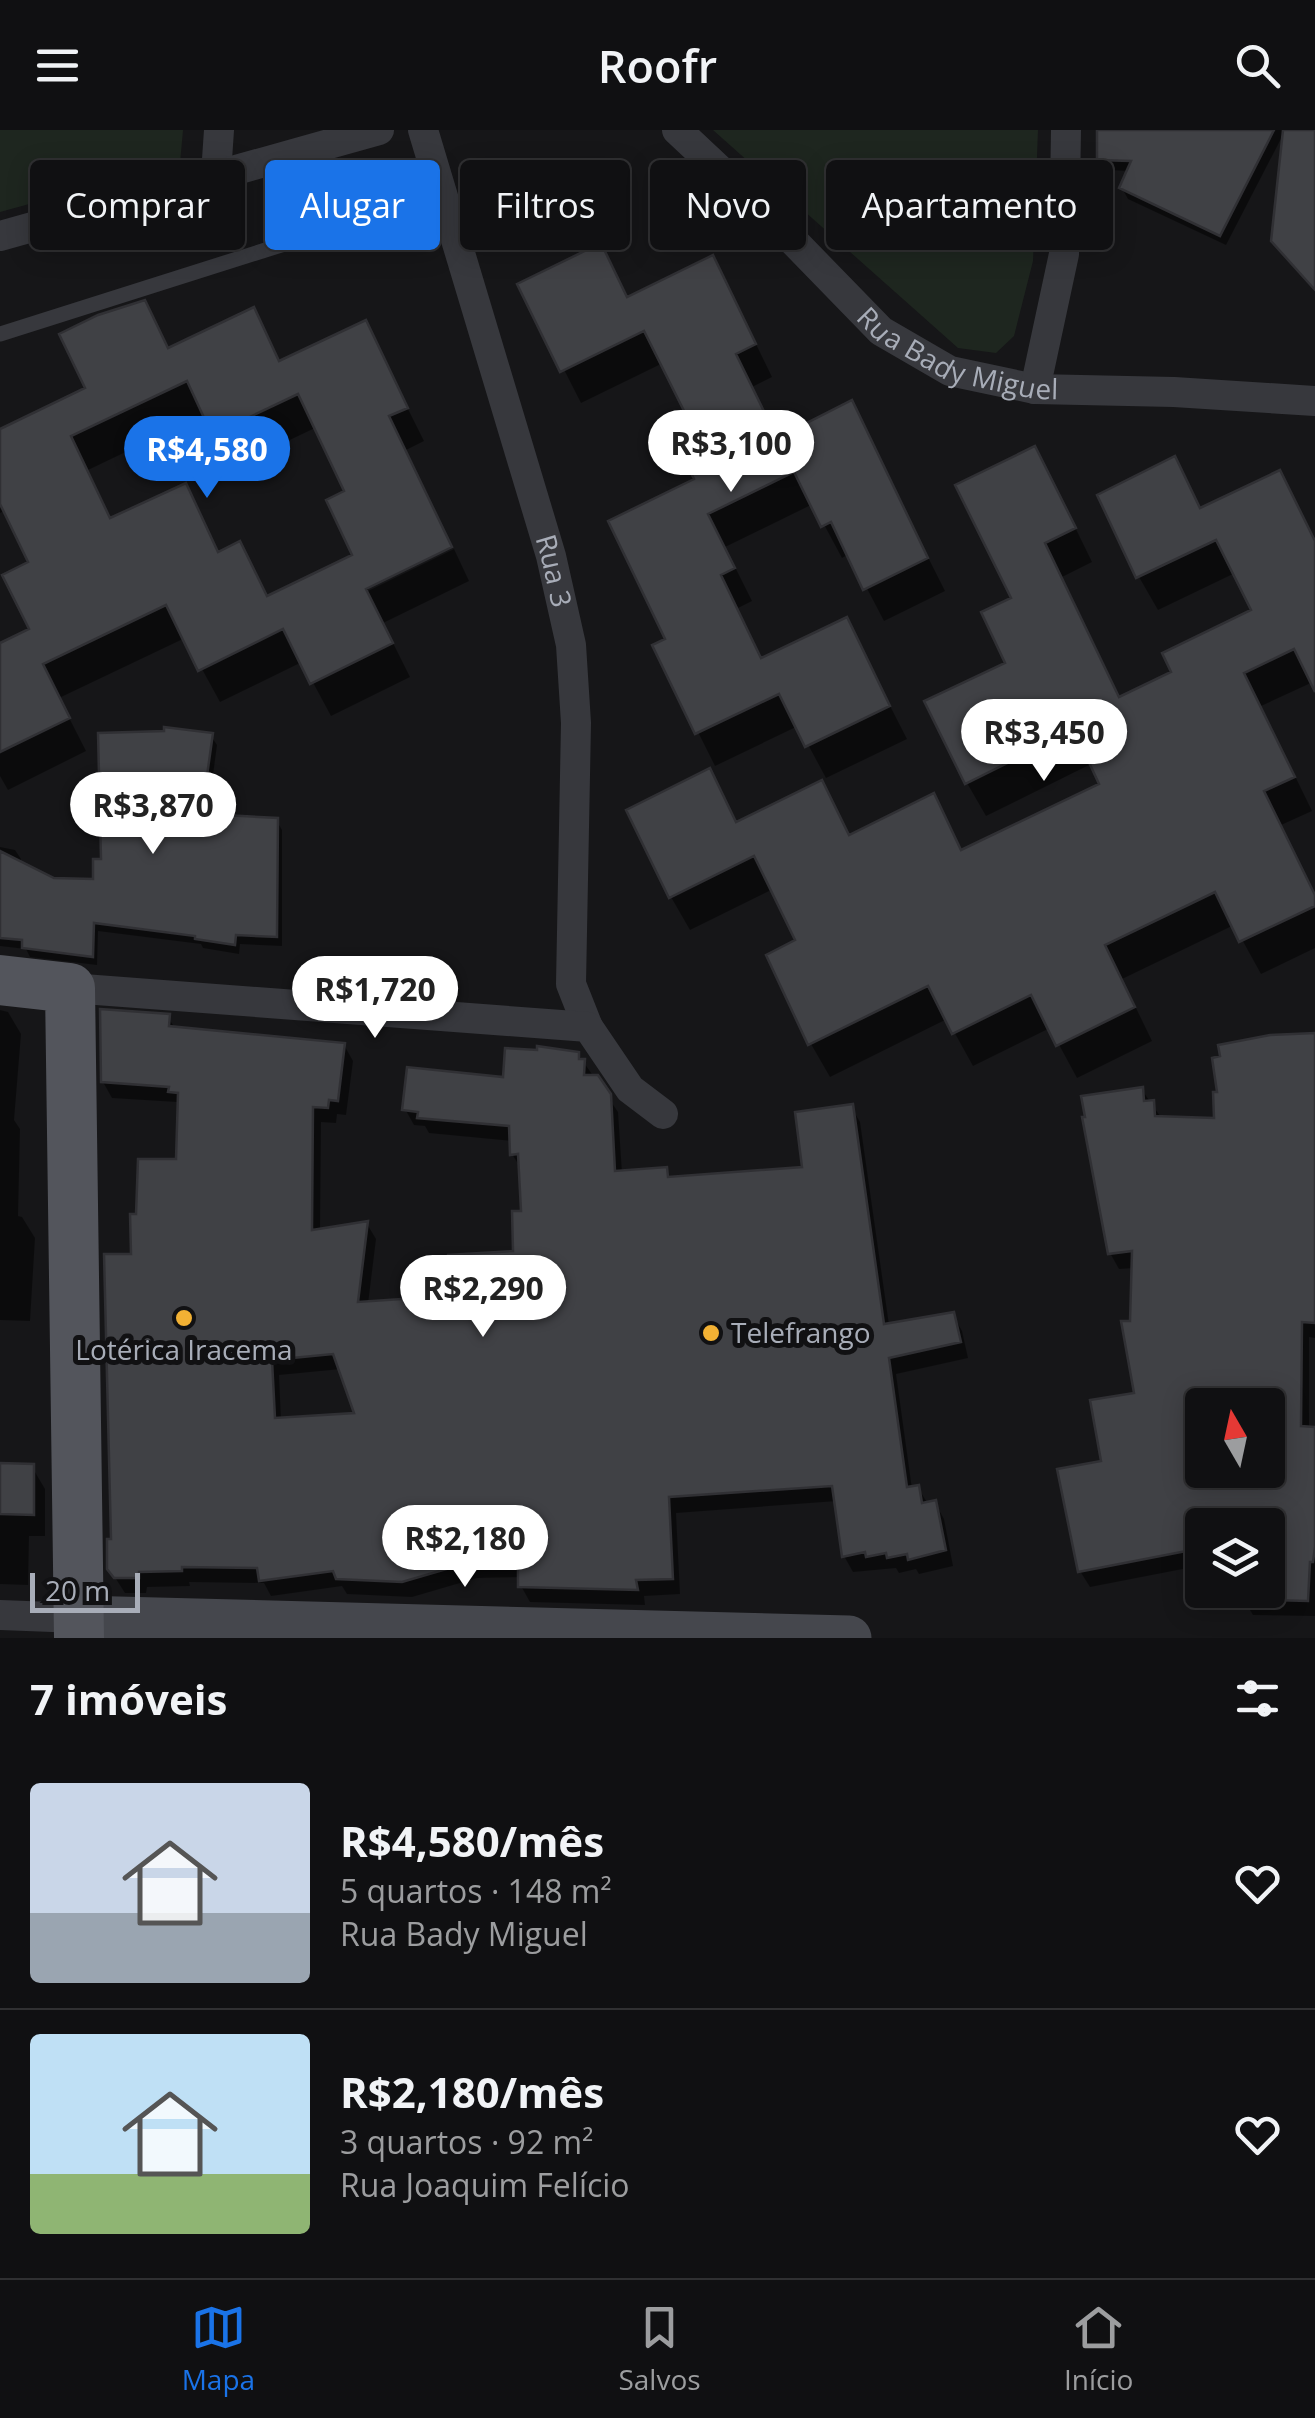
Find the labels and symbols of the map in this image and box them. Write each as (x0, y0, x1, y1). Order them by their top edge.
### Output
street label: Rua Bady Miguel (849, 298, 1059, 407)
pin: R$3,100 (639, 410, 823, 495)
pin: R$4,580 (115, 416, 299, 501)
street label: Rua 3 (528, 530, 582, 611)
pin: R$3,450 (952, 699, 1136, 784)
pin: R$3,870 (61, 772, 245, 857)
pin: R$1,720 (283, 956, 467, 1041)
pin: R$2,290 (391, 1255, 575, 1340)
marker: Lotérica Iracema (173, 1307, 195, 1329)
place label: Telefrango (731, 1313, 871, 1351)
marker: Telefrango (700, 1322, 722, 1344)
place label: Lotérica Iracema (75, 1330, 293, 1368)
north arrow (1185, 1388, 1285, 1488)
pin: R$2,180 (373, 1505, 557, 1590)
scale bar (30, 1568, 140, 1612)

